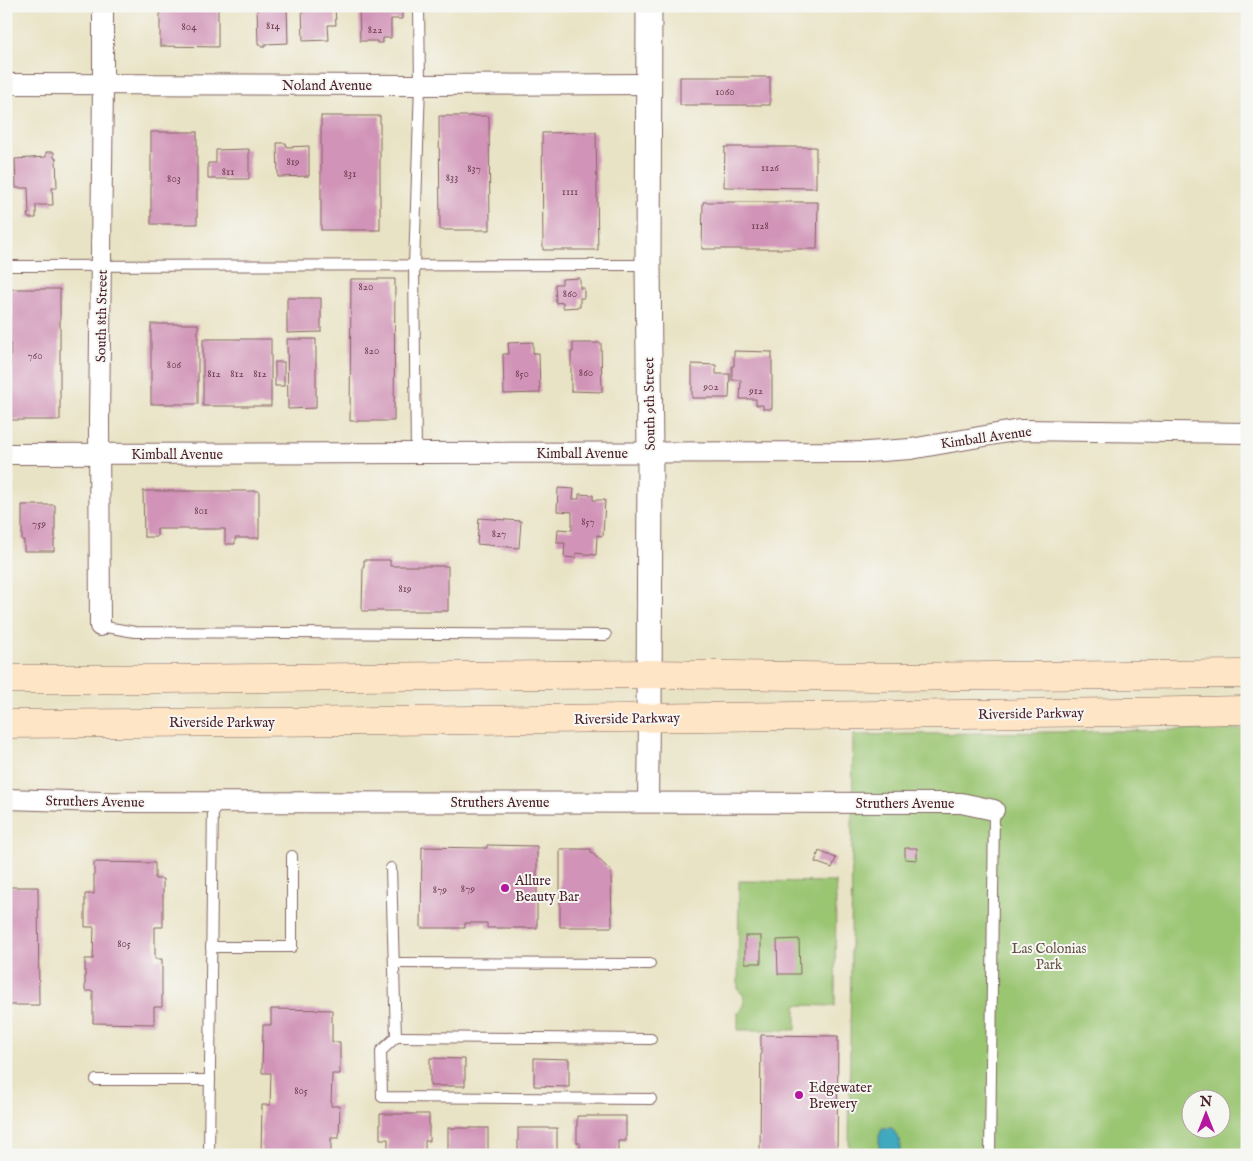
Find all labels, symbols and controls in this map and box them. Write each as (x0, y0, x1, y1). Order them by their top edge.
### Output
house number: 814 (266, 19, 281, 33)
house number: 804 (181, 20, 197, 34)
house number: 822 (368, 23, 382, 37)
street label: Noland Avenue (282, 77, 372, 95)
house number: 1060 (715, 85, 735, 99)
house number: 819 (286, 155, 300, 169)
house number: 1126 (761, 161, 779, 175)
house number: 837 (467, 162, 481, 176)
house number: 811 (222, 165, 234, 179)
house number: 831 (344, 167, 356, 181)
house number: 833 (446, 171, 458, 185)
house number: 803 (167, 172, 181, 186)
house number: 1111 (562, 185, 578, 199)
house number: 1128 (751, 219, 769, 233)
street label: South 8th Street (92, 269, 112, 363)
house number: 820 (359, 280, 373, 294)
house number: 860 (563, 287, 577, 301)
house number: 820 (365, 344, 379, 358)
house number: 760 (27, 349, 43, 363)
street label: South 9th Street (640, 357, 660, 451)
house number: 806 (167, 358, 182, 372)
house number: 860 (579, 366, 593, 380)
house number: 812 (207, 367, 221, 381)
house number: 812 (230, 367, 244, 381)
house number: 812 (253, 367, 267, 381)
house number: 850 (515, 367, 529, 381)
house number: 902 (702, 380, 719, 394)
house number: 912 (748, 384, 763, 398)
street label: Kimball Avenue (939, 423, 1033, 453)
street label: Kimball Avenue (536, 445, 628, 463)
street label: Kimball Avenue (131, 446, 223, 464)
house number: 801 (194, 504, 208, 518)
house number: 857 (581, 515, 595, 529)
house number: 759 (32, 517, 46, 531)
house number: 827 (492, 527, 506, 541)
house number: 819 (398, 582, 412, 596)
street label: Riverside Parkway (978, 704, 1084, 724)
street label: Riverside Parkway (574, 709, 680, 729)
street label: Riverside Parkway (169, 714, 275, 732)
street label: Struthers Avenue (45, 792, 145, 812)
street label: Struthers Avenue (451, 794, 550, 812)
street label: Struthers Avenue (856, 795, 955, 813)
place label: Allure Beauty Bar (514, 872, 579, 906)
house number: 879 (461, 882, 475, 896)
marker: Allure Beauty Bar (499, 882, 511, 894)
house number: 879 (433, 883, 447, 897)
house number: 805 (117, 937, 131, 951)
park label: Las Colonias Park (1012, 940, 1087, 974)
place label: Edgewater Brewery (809, 1079, 872, 1113)
house number: 805 (294, 1084, 308, 1098)
north arrow (1180, 1088, 1230, 1138)
marker: Edgewater Brewery (793, 1089, 805, 1101)
text: N (1199, 1093, 1212, 1111)

